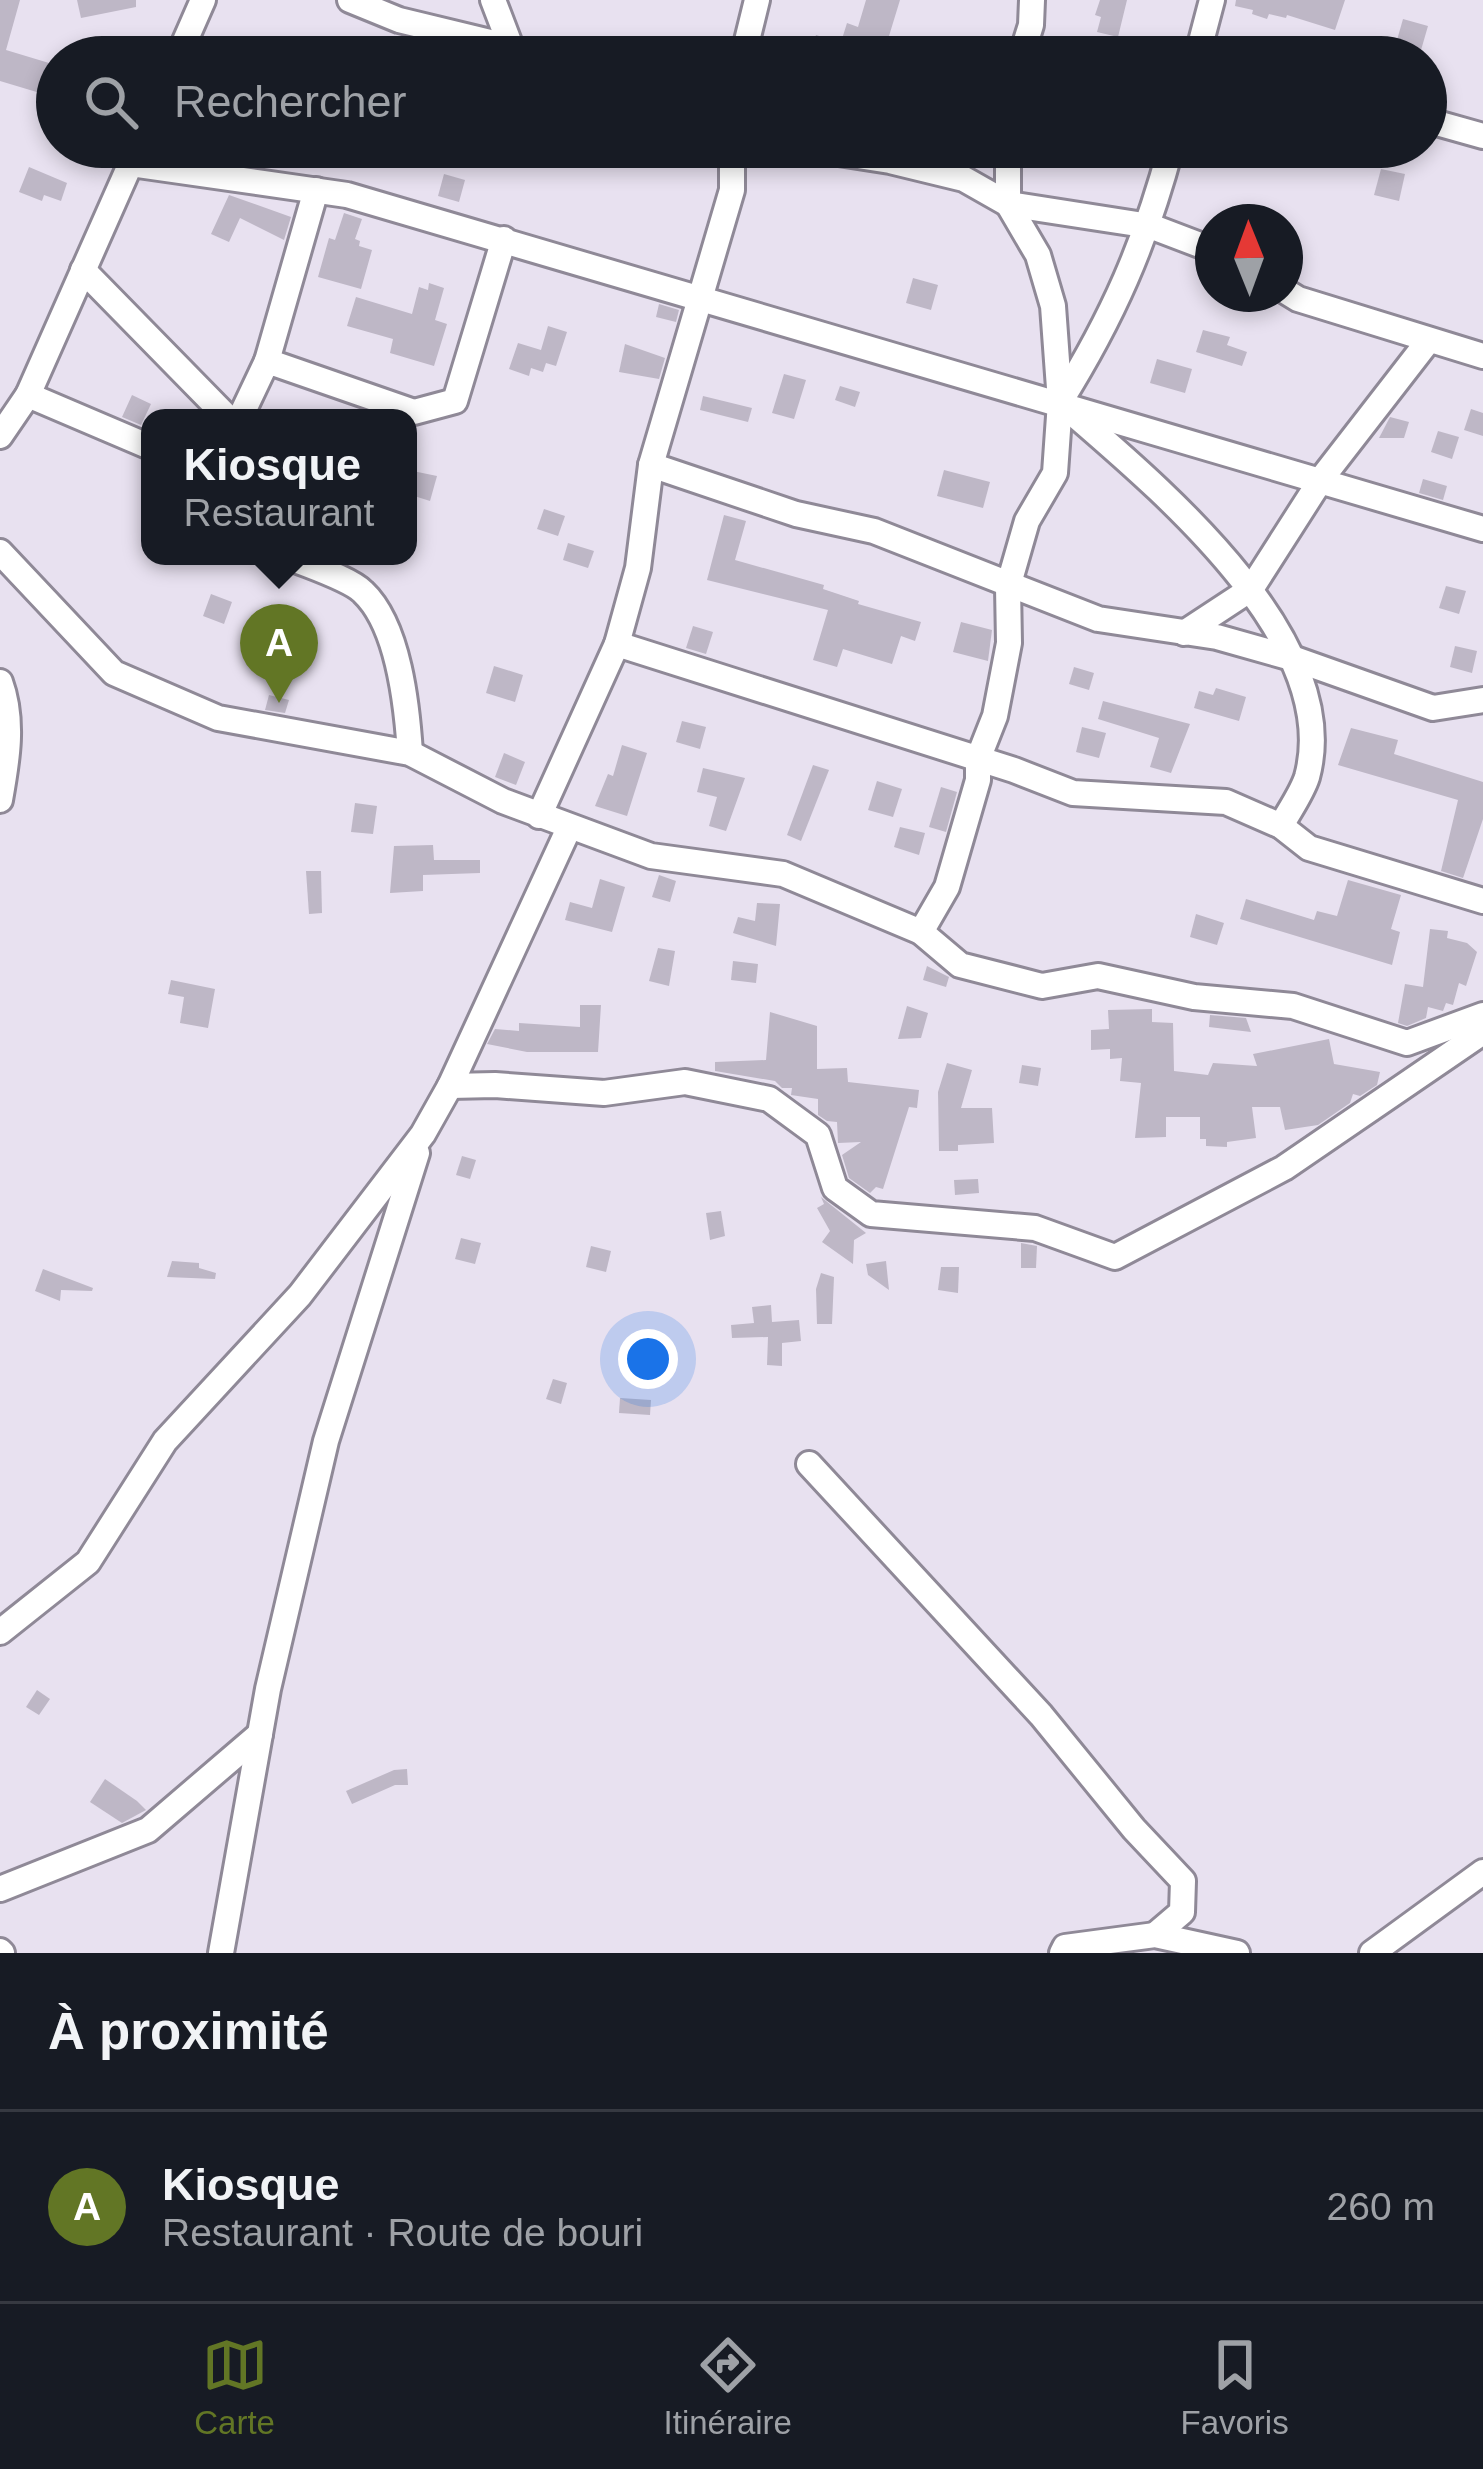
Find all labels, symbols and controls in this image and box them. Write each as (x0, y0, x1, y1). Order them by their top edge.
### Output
search box (36, 36, 1447, 168)
icon: search (78, 69, 144, 135)
text: Rechercher (174, 76, 407, 127)
north arrow (1195, 204, 1303, 312)
popup (141, 409, 417, 565)
text: Kiosque (184, 439, 361, 490)
text: Restaurant (184, 491, 374, 534)
pin: A (240, 604, 318, 703)
your location (618, 1329, 678, 1389)
text: À proximité (48, 2003, 329, 2060)
text: Kiosque (162, 2159, 340, 2210)
text: A (73, 2185, 101, 2228)
text: 260 m (1327, 2185, 1435, 2228)
text: Restaurant · Route de bouri (162, 2211, 643, 2254)
tab: Carte (194, 2332, 275, 2442)
tab: Itinéraire (664, 2332, 792, 2442)
tab: Favoris (1181, 2332, 1289, 2442)

